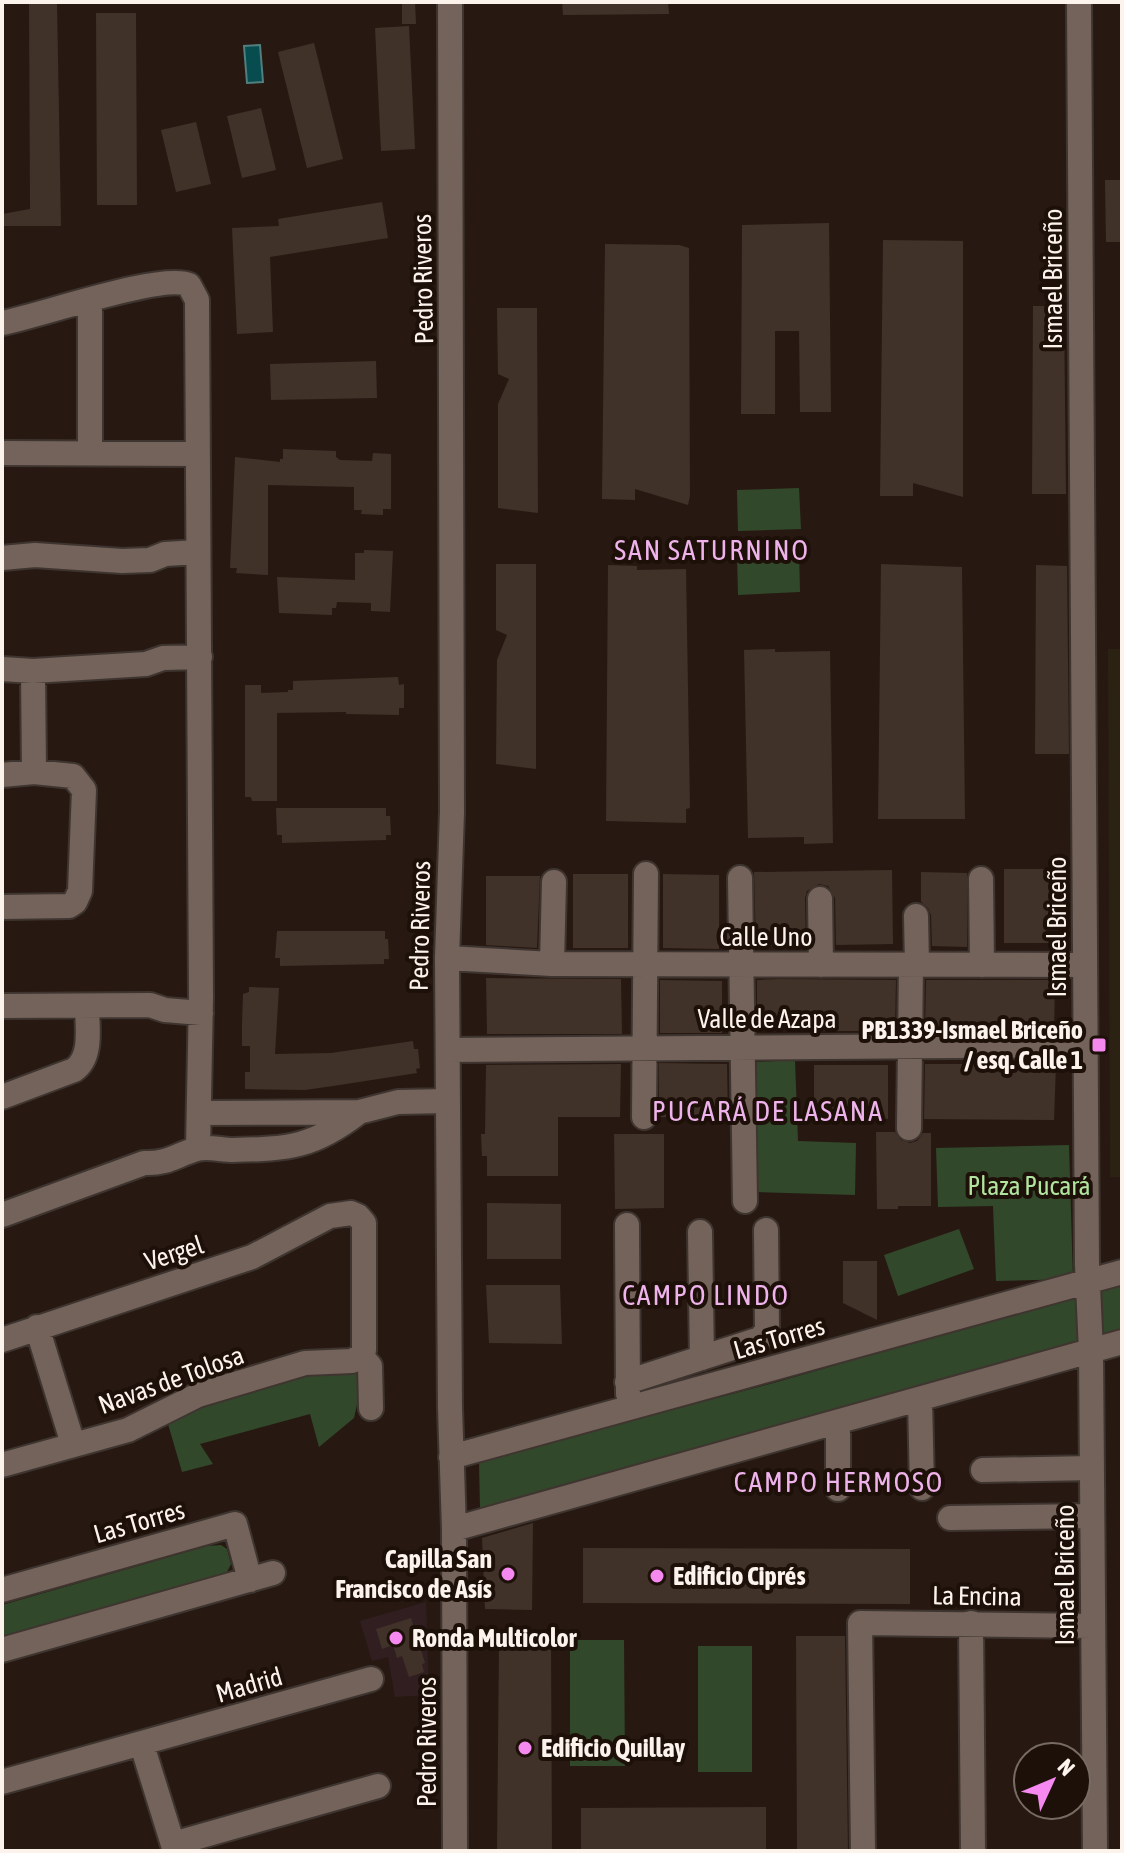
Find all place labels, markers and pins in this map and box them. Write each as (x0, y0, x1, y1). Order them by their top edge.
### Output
place label: PB1339-Ismael Briceño / esq. Calle 1 (861, 1015, 1083, 1075)
marker: PB1339-Ismael Briceño / esq. Calle 1 (1090, 1036, 1108, 1054)
place label: Capilla San Francisco de Asís (335, 1544, 492, 1604)
place label: Edificio Ciprés (673, 1561, 806, 1591)
marker: Capilla San Francisco de Asís (499, 1565, 517, 1583)
marker: Edificio Ciprés (648, 1567, 666, 1585)
place label: Ronda Multicolor (412, 1623, 578, 1653)
marker: Ronda Multicolor (387, 1629, 405, 1647)
place label: Edificio Quillay (541, 1733, 686, 1763)
marker: Edificio Quillay (516, 1739, 534, 1757)

